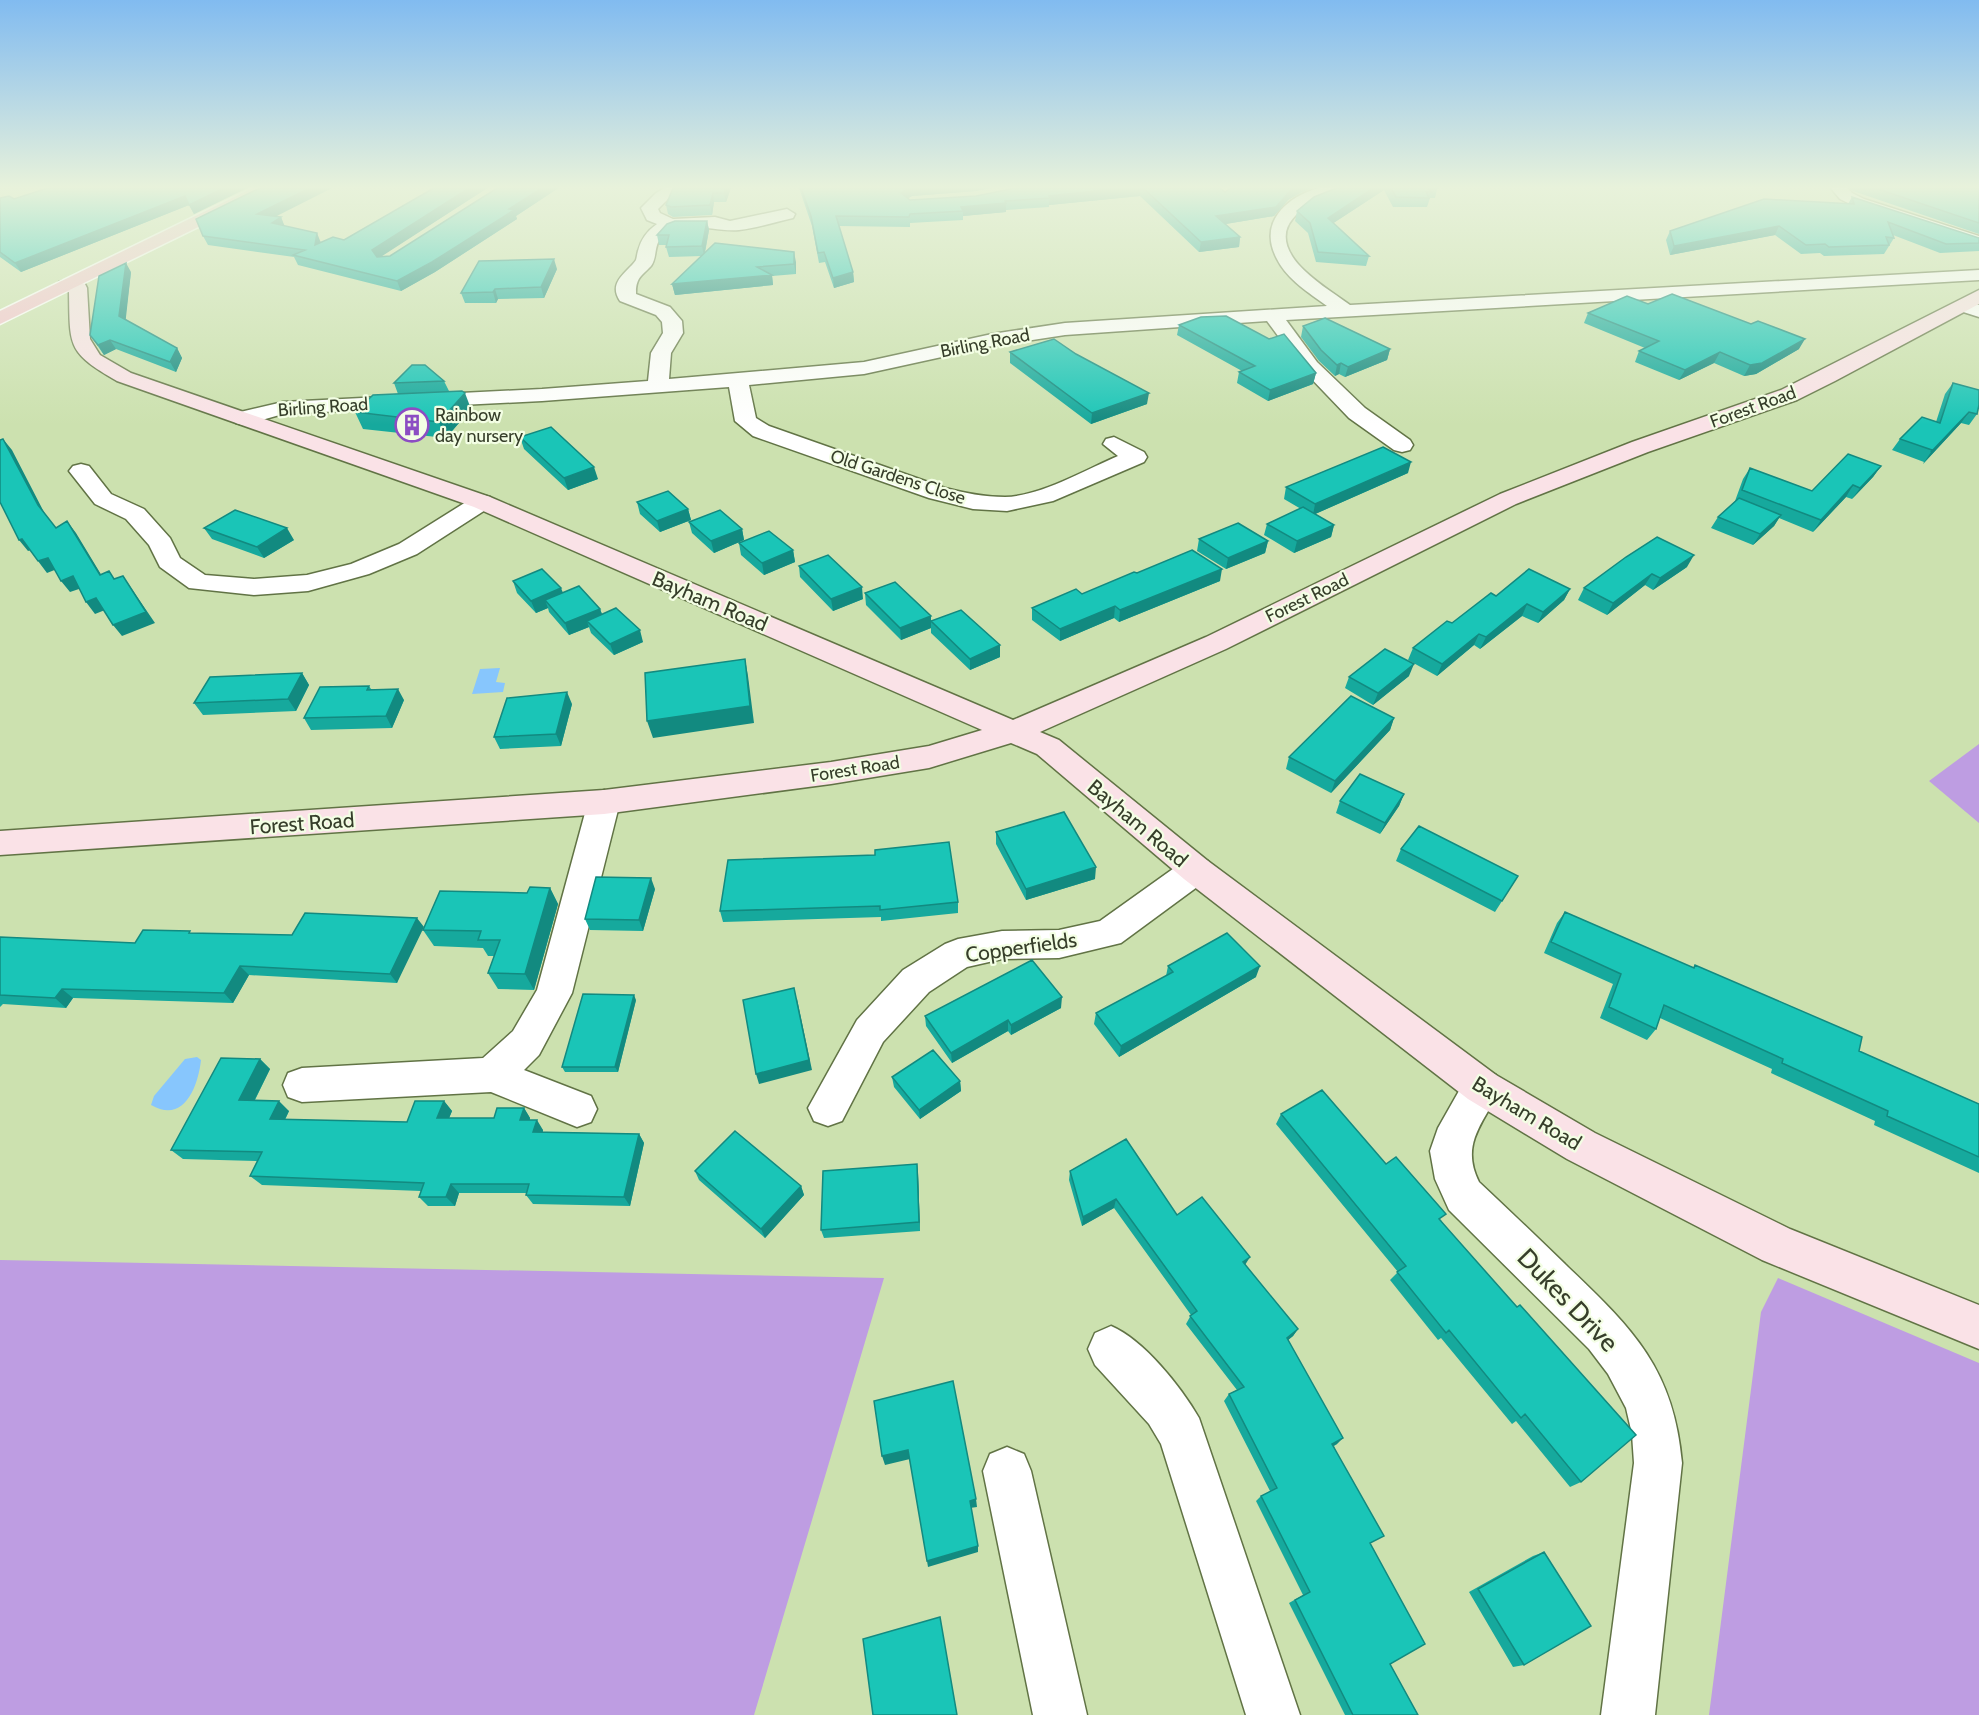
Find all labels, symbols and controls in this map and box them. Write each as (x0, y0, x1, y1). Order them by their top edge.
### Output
street label: Birling Road (939, 324, 1031, 362)
street label: Forest Road (1707, 381, 1799, 433)
street label: Birling Road (277, 393, 369, 421)
place label: Rainbow day nursery (435, 404, 523, 447)
building icon: Rainbow day nursery (394, 407, 430, 443)
street label: Old Gardens Close (828, 445, 968, 509)
street label: Bayham Road (649, 565, 771, 637)
street label: Forest Road (1262, 568, 1352, 628)
street label: Forest Road (809, 751, 901, 787)
street label: Bayham Road (1083, 774, 1193, 872)
street label: Forest Road (249, 807, 355, 839)
street label: Copperfields (964, 927, 1079, 967)
street label: Bayham Road (1468, 1071, 1586, 1155)
street label: Dukes Drive (1511, 1242, 1625, 1358)

